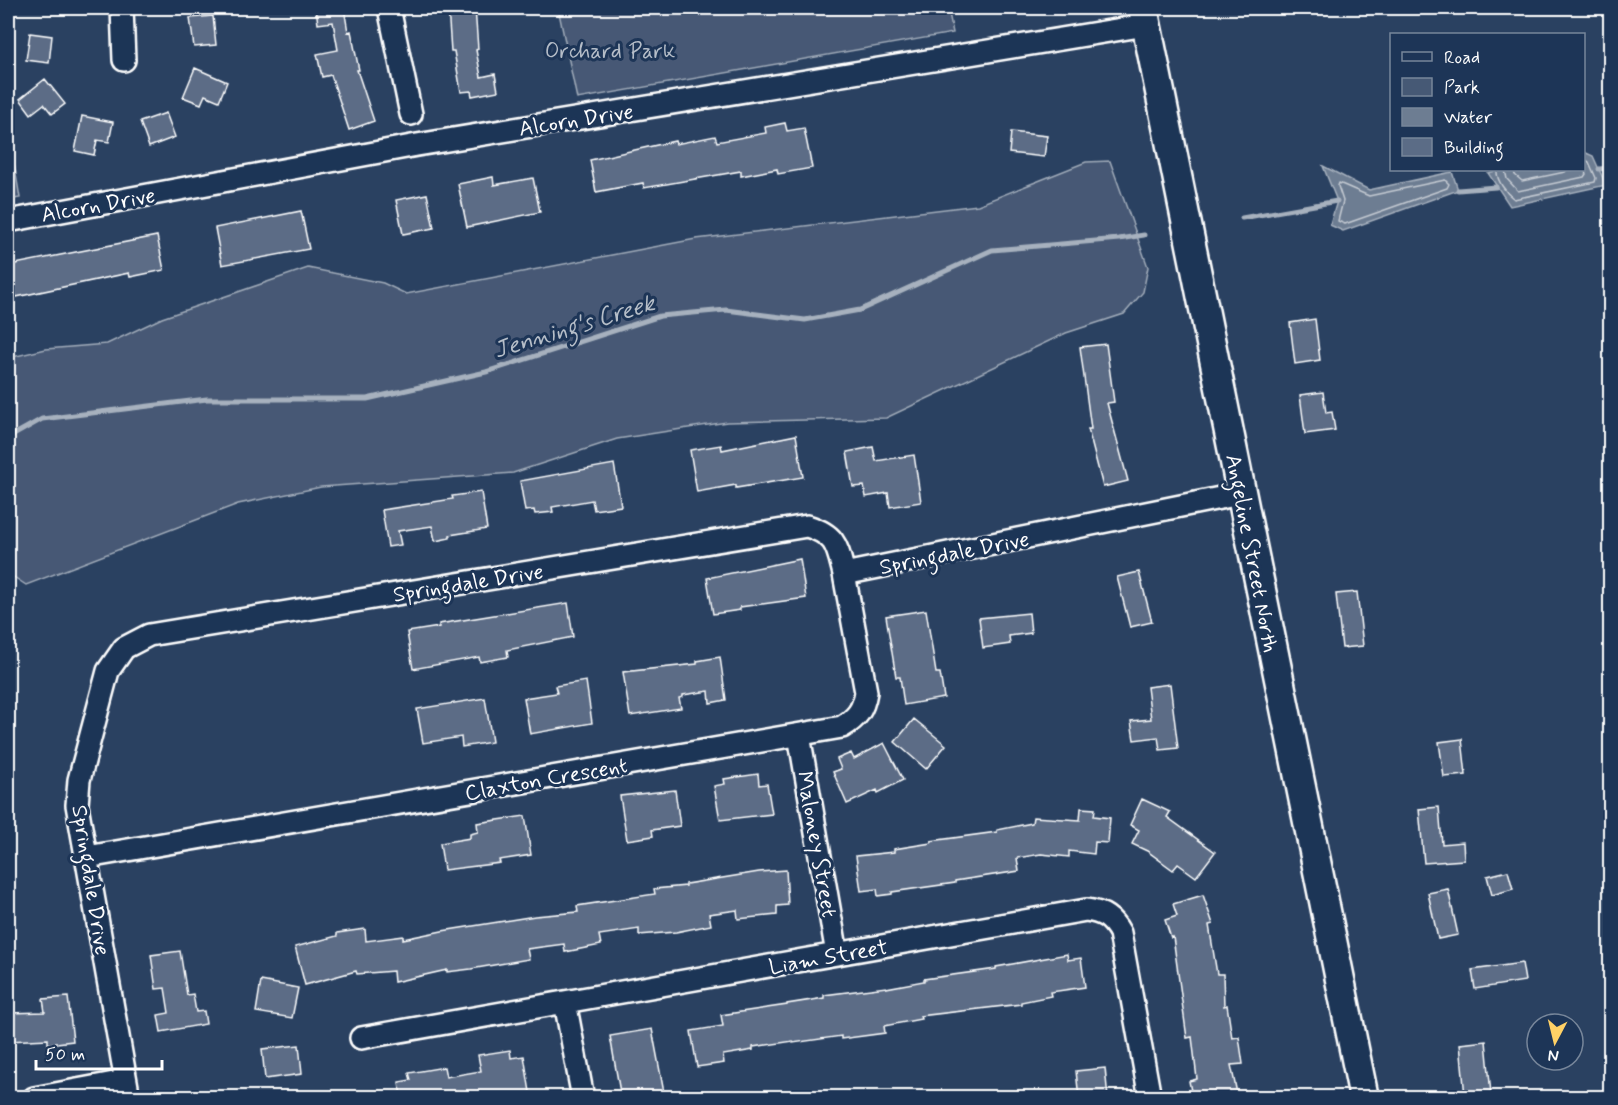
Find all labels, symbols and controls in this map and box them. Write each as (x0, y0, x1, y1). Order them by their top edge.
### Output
legend (1390, 33, 1585, 171)
park label: Orchard Park (545, 38, 675, 66)
text: Road (1444, 46, 1480, 70)
text: Park (1444, 76, 1480, 100)
street label: Alcorn Drive (517, 98, 636, 144)
text: Water (1444, 106, 1493, 130)
text: Building (1444, 136, 1504, 162)
street label: Alcorn Drive (39, 182, 158, 230)
water label: Jenning's Creek (490, 288, 662, 370)
street label: Angeline Street North (1215, 452, 1284, 655)
street label: Springdale Drive (877, 526, 1032, 585)
street label: Springdale Drive (391, 558, 546, 613)
street label: Claxton Crescent (463, 752, 630, 808)
street label: Maloney Street (789, 769, 843, 920)
street label: Springdale Drive (61, 803, 116, 958)
street label: Liam Street (767, 934, 890, 982)
north arrow (1525, 1012, 1585, 1072)
scale bar (36, 1033, 162, 1071)
text: 50 m (45, 1043, 85, 1067)
text: N (1547, 1044, 1560, 1066)

